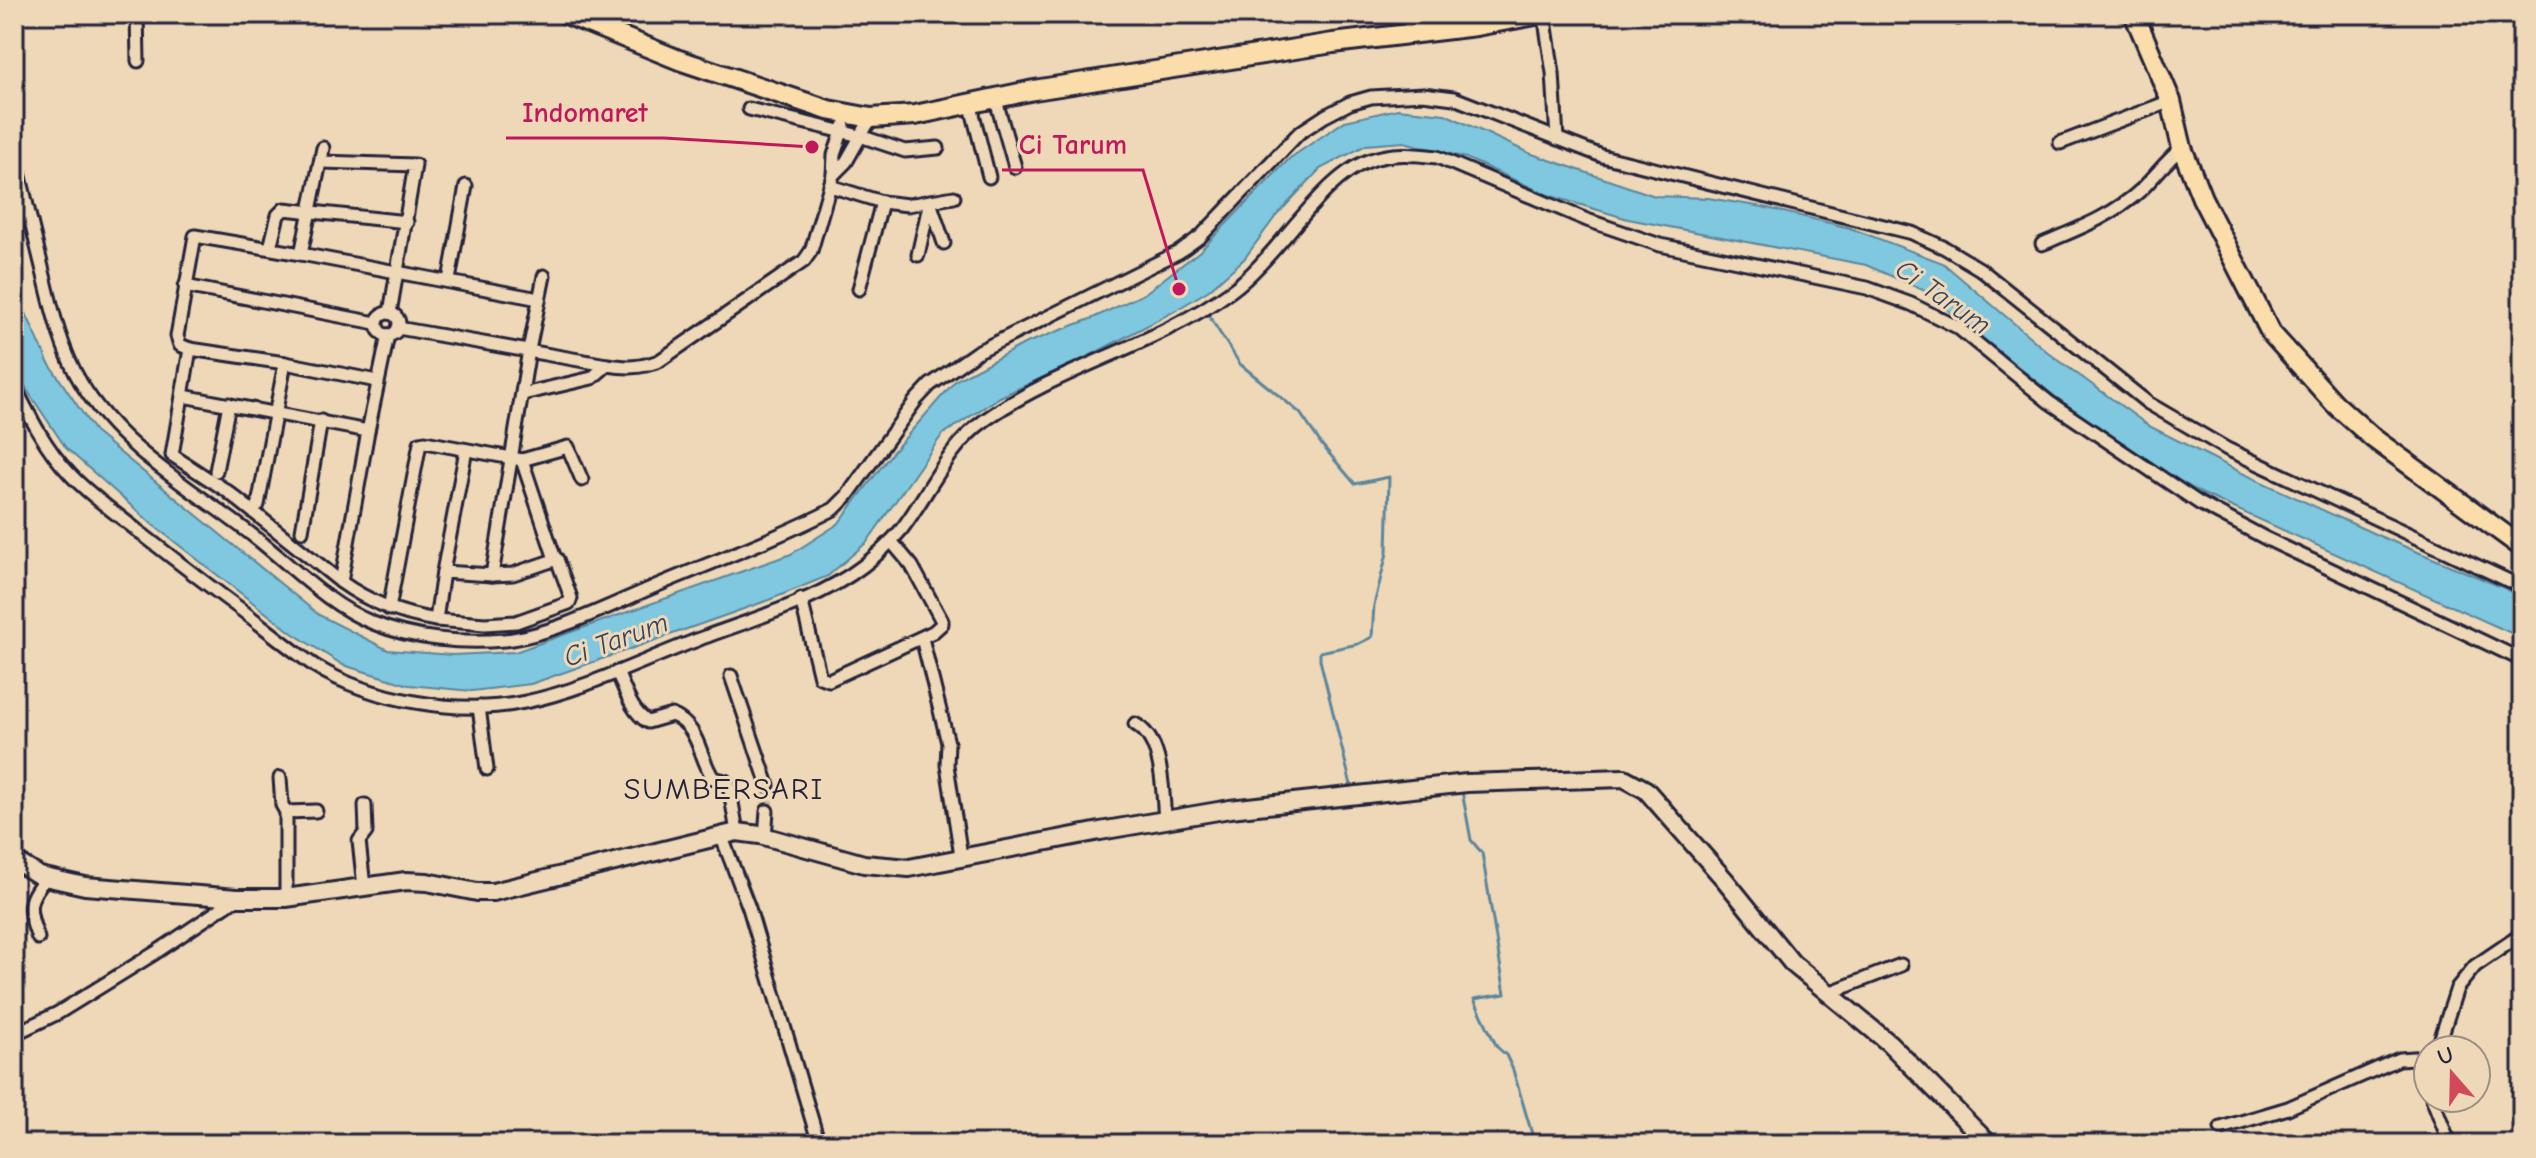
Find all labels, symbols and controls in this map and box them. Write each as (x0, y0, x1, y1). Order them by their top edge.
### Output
callout: Indomaret (506, 86, 664, 138)
text: Indomaret (522, 97, 649, 129)
callout: Ci Tarum (1002, 118, 1143, 170)
text: Ci Tarum (1019, 129, 1127, 161)
water label: Ci Tarum (1889, 253, 1997, 341)
water label: Ci Tarum (560, 606, 672, 674)
district label: SUMBERSARI (624, 772, 824, 807)
north arrow (2412, 1034, 2492, 1114)
text: U (2434, 1041, 2457, 1071)

